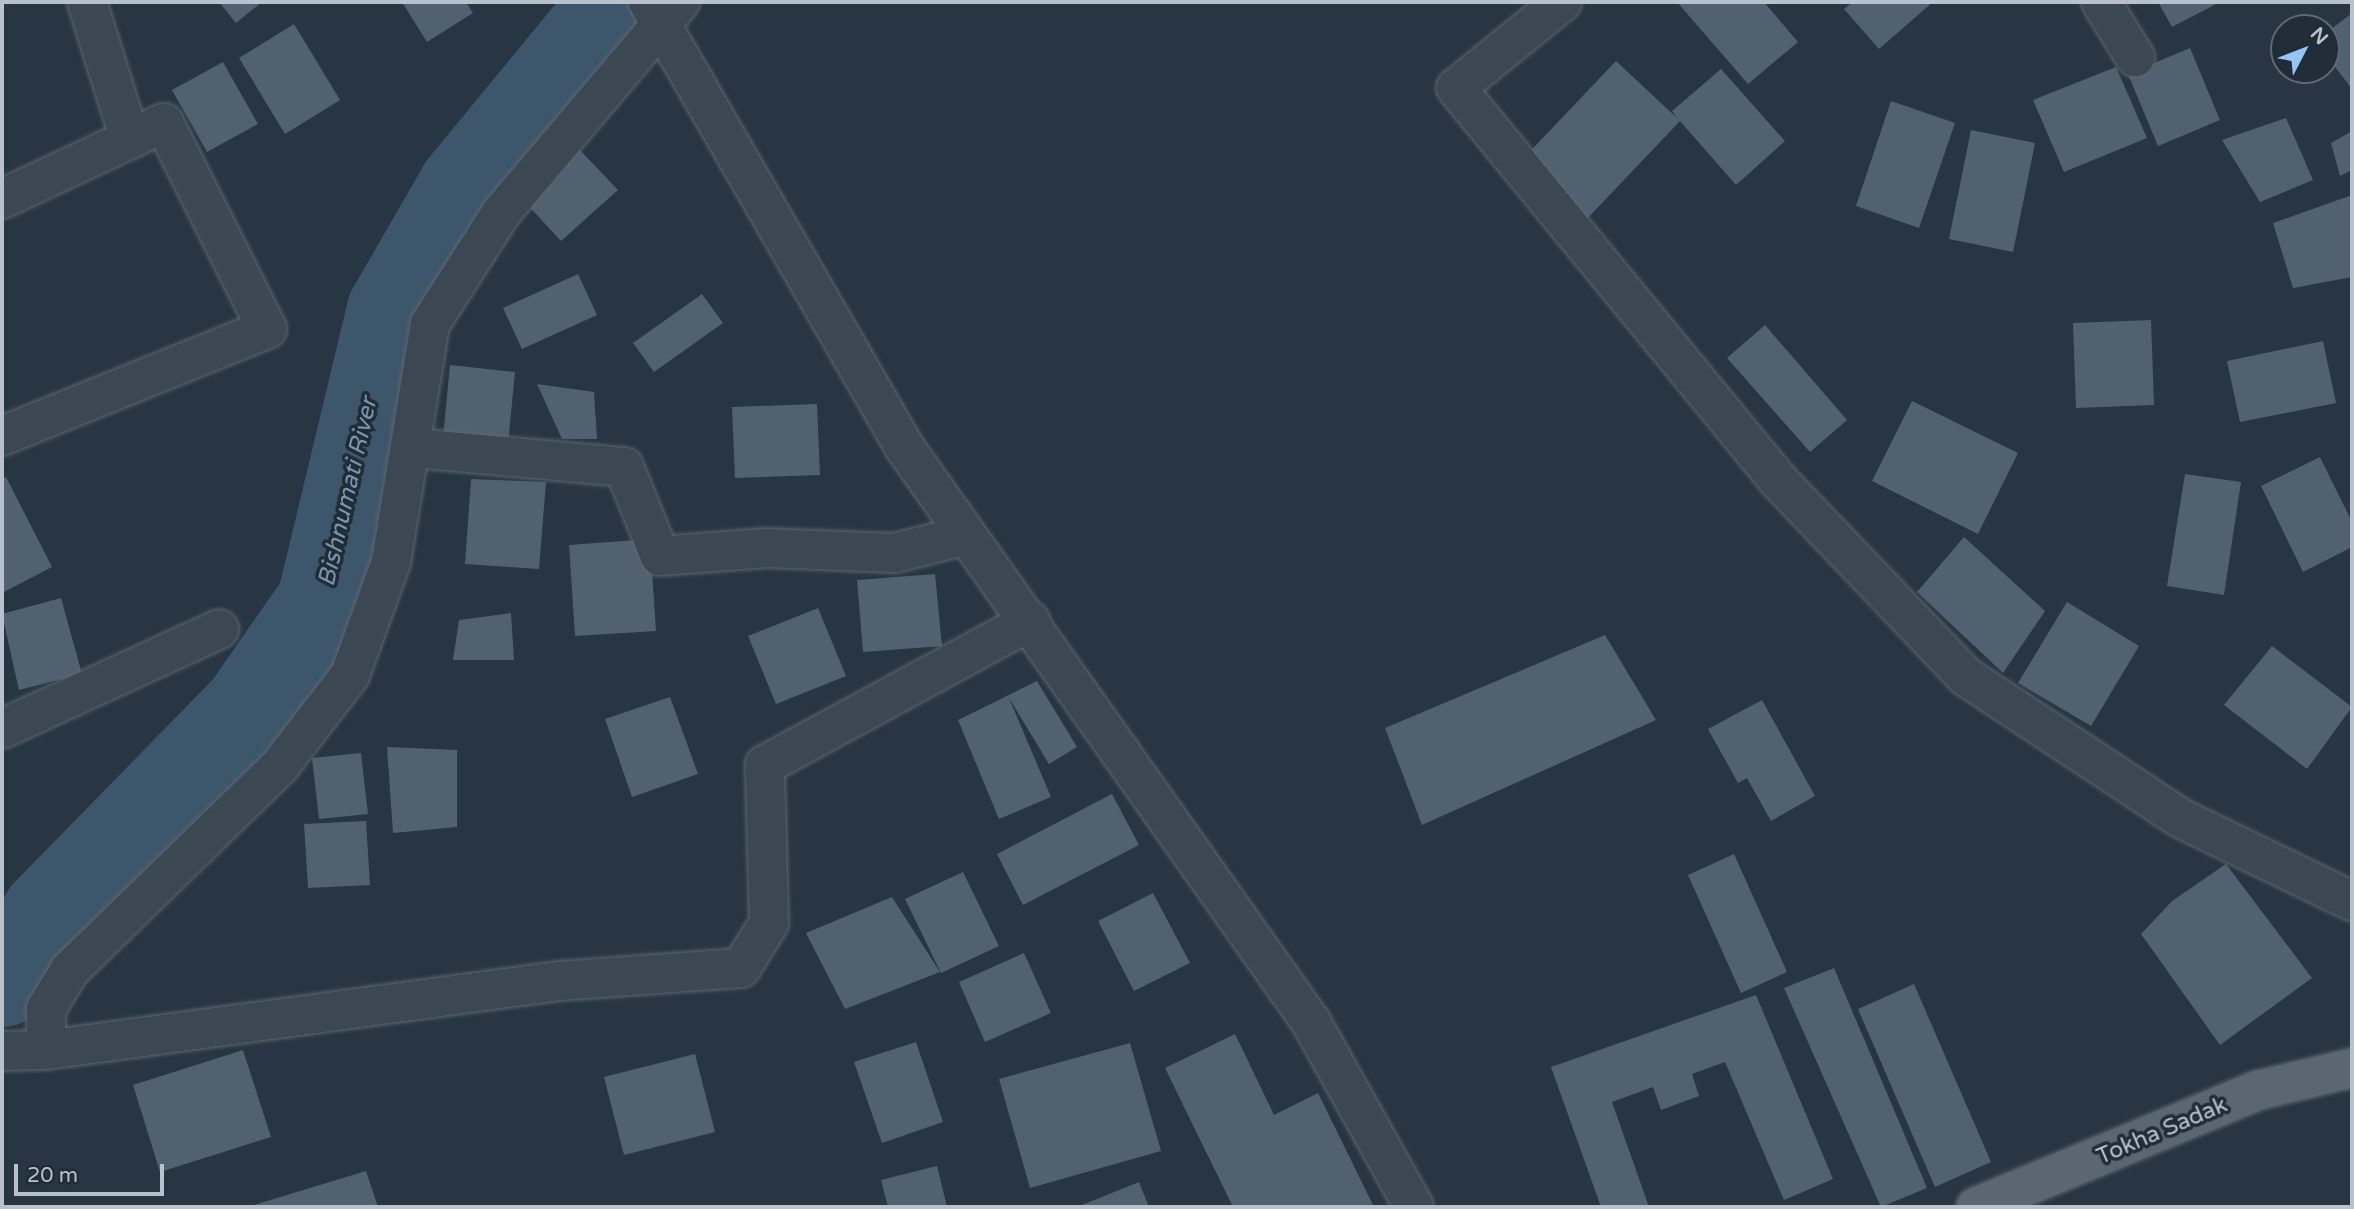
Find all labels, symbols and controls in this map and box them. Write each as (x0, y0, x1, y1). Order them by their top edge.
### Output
north arrow (2270, 14, 2340, 84)
text: N (2306, 23, 2332, 49)
water label: Bishnumati River (312, 395, 384, 589)
street label: Tokha Sadak (2093, 1091, 2231, 1171)
scale bar (18, 1150, 168, 1194)
text: 20 m (27, 1163, 78, 1188)

